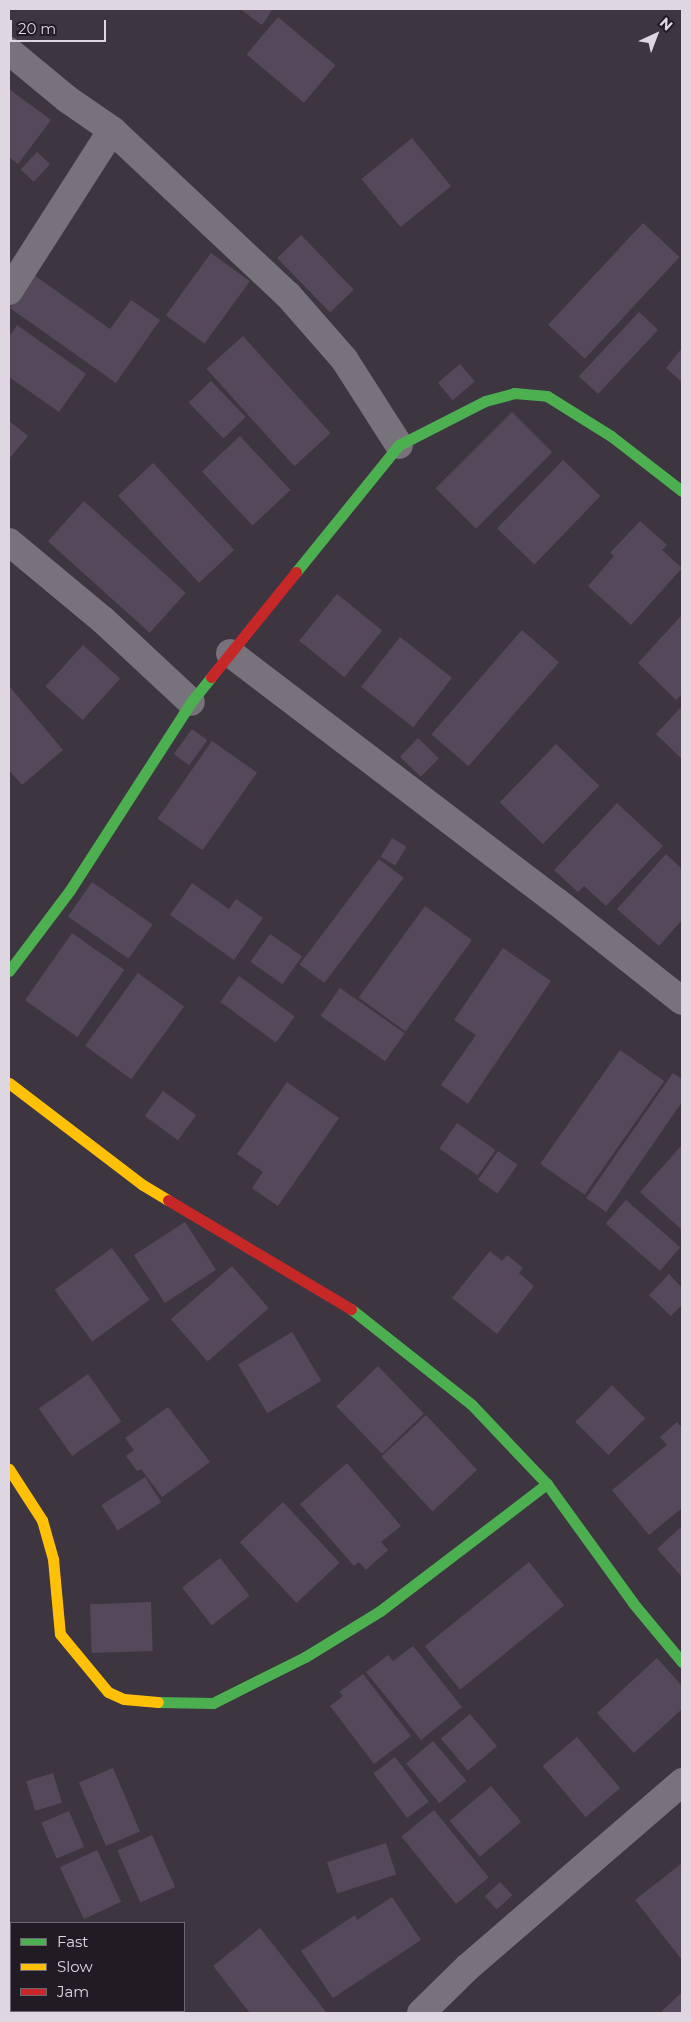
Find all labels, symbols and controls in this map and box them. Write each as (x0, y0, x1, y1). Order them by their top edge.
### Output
scale bar (12, 10, 109, 42)
north arrow (631, 10, 681, 60)
text: N (656, 14, 677, 34)
text: 20 m (18, 19, 56, 38)
legend (10, 1922, 185, 2012)
text: Fast (57, 1932, 88, 1951)
text: Slow (57, 1957, 93, 1976)
text: Jam (57, 1982, 89, 2001)

